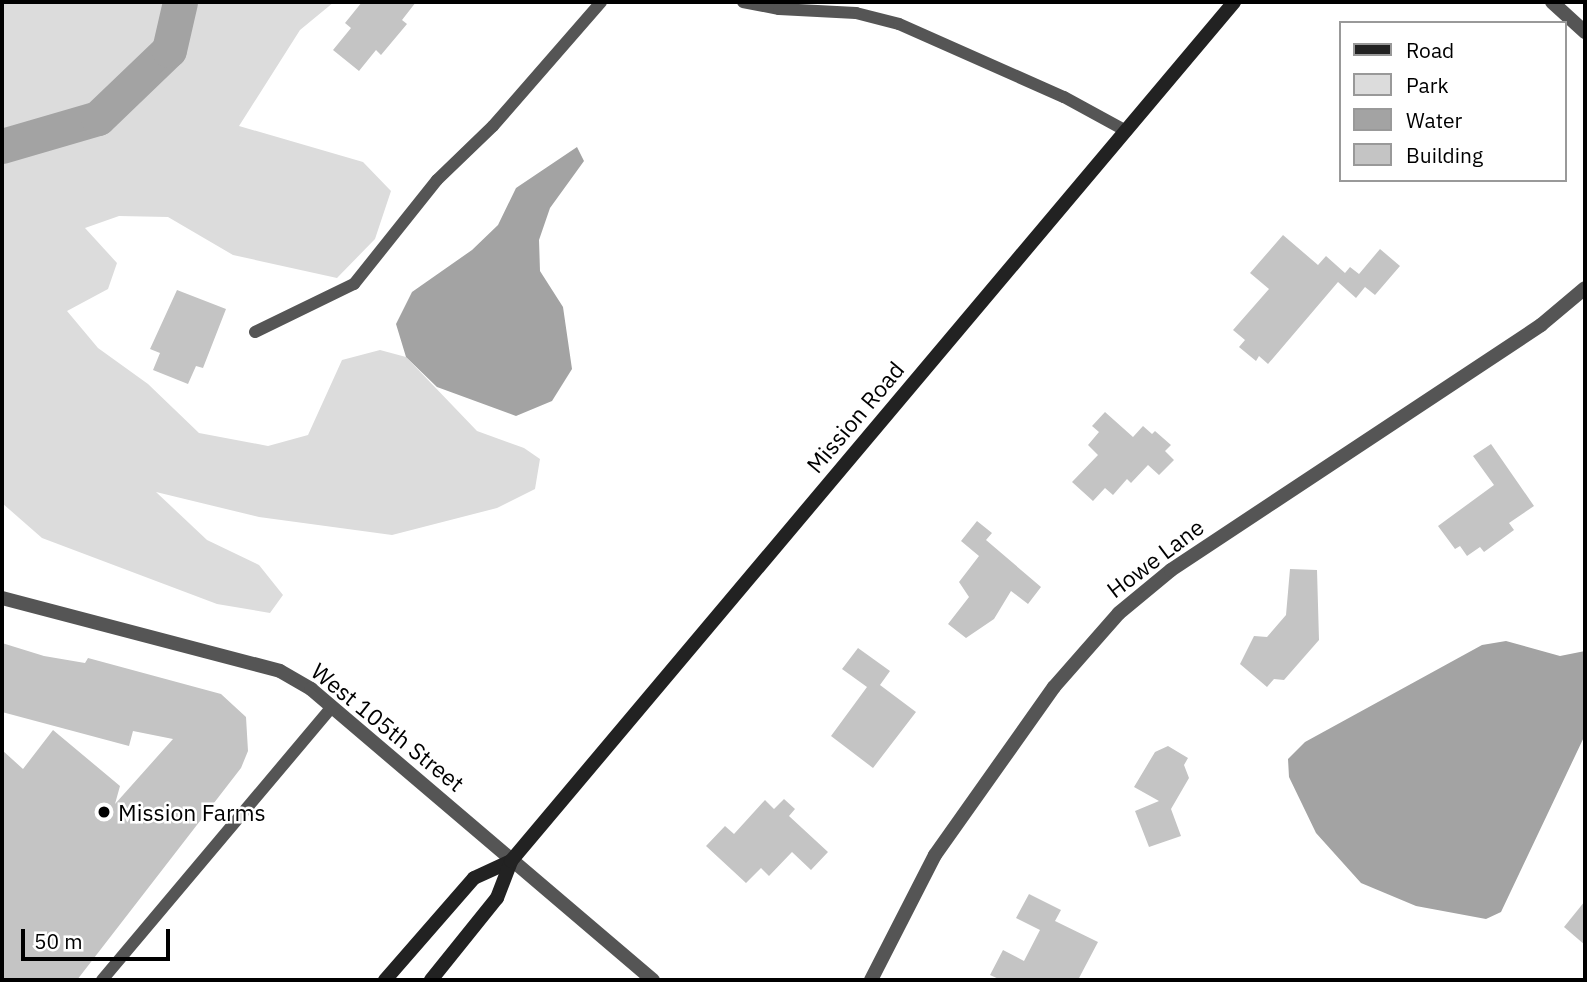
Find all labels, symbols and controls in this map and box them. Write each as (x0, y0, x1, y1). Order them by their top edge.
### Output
legend (1338, 21, 1566, 182)
text: Road (1406, 36, 1454, 64)
text: Park (1406, 71, 1449, 99)
text: Water (1406, 106, 1462, 134)
text: Building (1406, 141, 1483, 169)
street label: Mission Road (800, 356, 910, 478)
street label: Howe Lane (1101, 513, 1209, 603)
street label: West 105th Street (306, 657, 470, 797)
place label: Mission Farms (118, 798, 266, 826)
marker: Mission Farms (96, 804, 112, 820)
scale bar (24, 916, 173, 960)
text: 50 m (34, 927, 83, 955)

